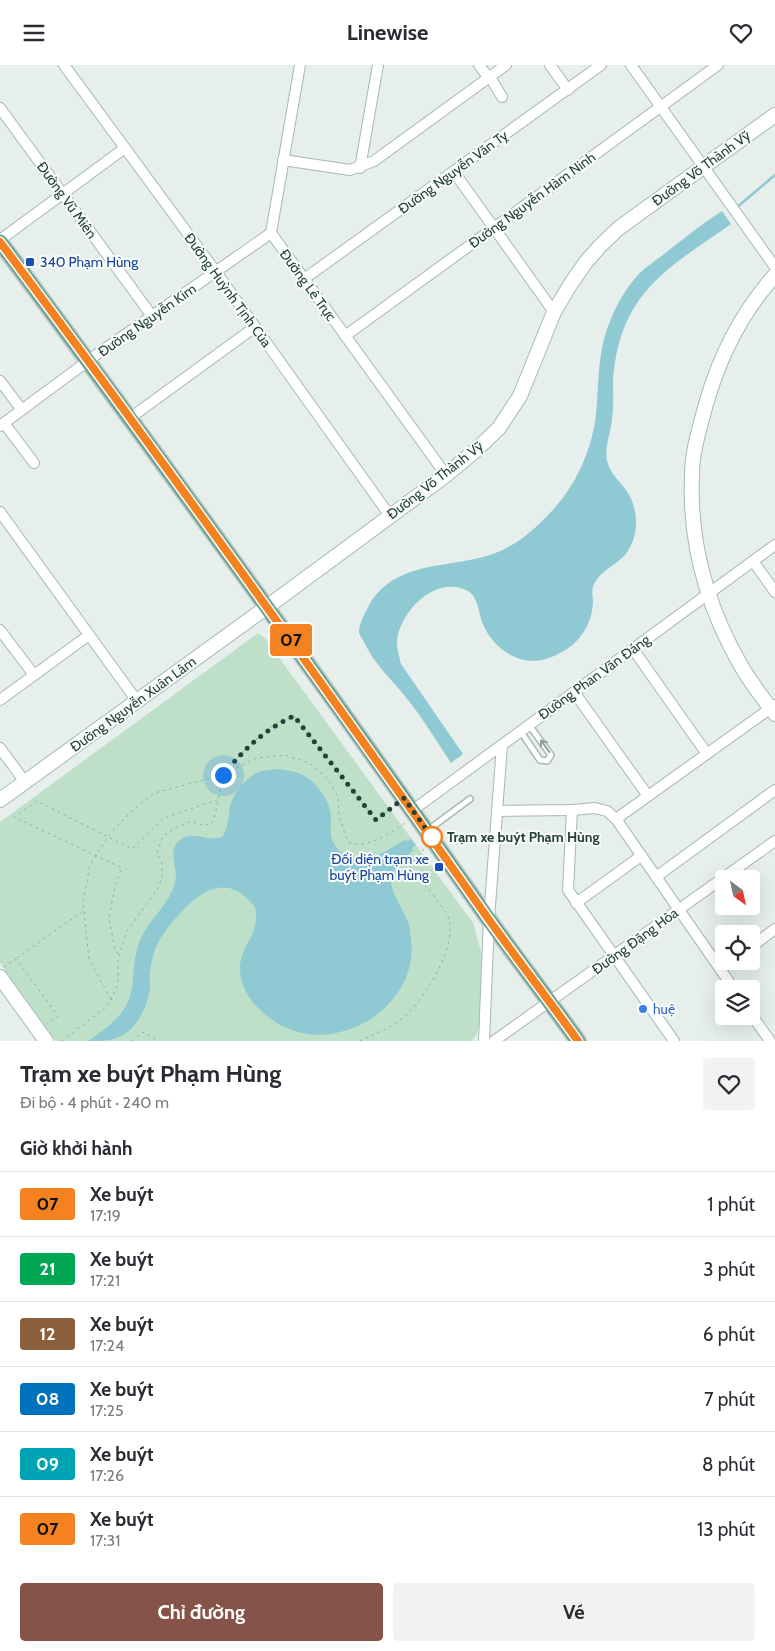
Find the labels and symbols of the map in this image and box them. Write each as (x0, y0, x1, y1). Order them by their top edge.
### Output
street label: Đường Nguyễn Văn Tỵ (395, 126, 511, 218)
street label: Đường Võ Thành Vỹ (648, 126, 754, 210)
street label: Đường Nguyễn Hàm Ninh (465, 148, 599, 252)
street label: Đường Vũ Miên (33, 158, 101, 242)
street label: Đường Huỳnh Tịnh Của (180, 229, 276, 351)
street label: Đường Lê Trực (276, 245, 340, 325)
place label: 340 Phạm Hùng (40, 253, 139, 271)
marker: 340 Phạm Hùng (24, 256, 36, 268)
street label: Đường Nguyễn Kim (94, 279, 200, 361)
street label: Đường Võ Thành Vỹ (383, 437, 487, 523)
line badge: 07 (268, 624, 314, 656)
street label: Đường Phan Văn Đáng (535, 630, 654, 724)
street label: Đường Nguyễn Xuân Lâm (67, 652, 199, 756)
one-way arrow (539, 740, 550, 753)
your location (211, 763, 236, 788)
marker: Trạm xe buýt Phạm Hùng (421, 826, 443, 848)
place label: Trạm xe buýt Phạm Hùng (447, 828, 599, 846)
place label: Đối diện trạm xe buýt Phạm Hùng (329, 850, 430, 884)
marker: Đối diện trạm xe buýt Phạm Hùng (433, 861, 445, 873)
north arrow (715, 870, 760, 915)
street label: Đường Đặng Hòa (588, 904, 682, 978)
place label: huệ (653, 1000, 675, 1018)
marker: huệ (637, 1003, 649, 1015)

